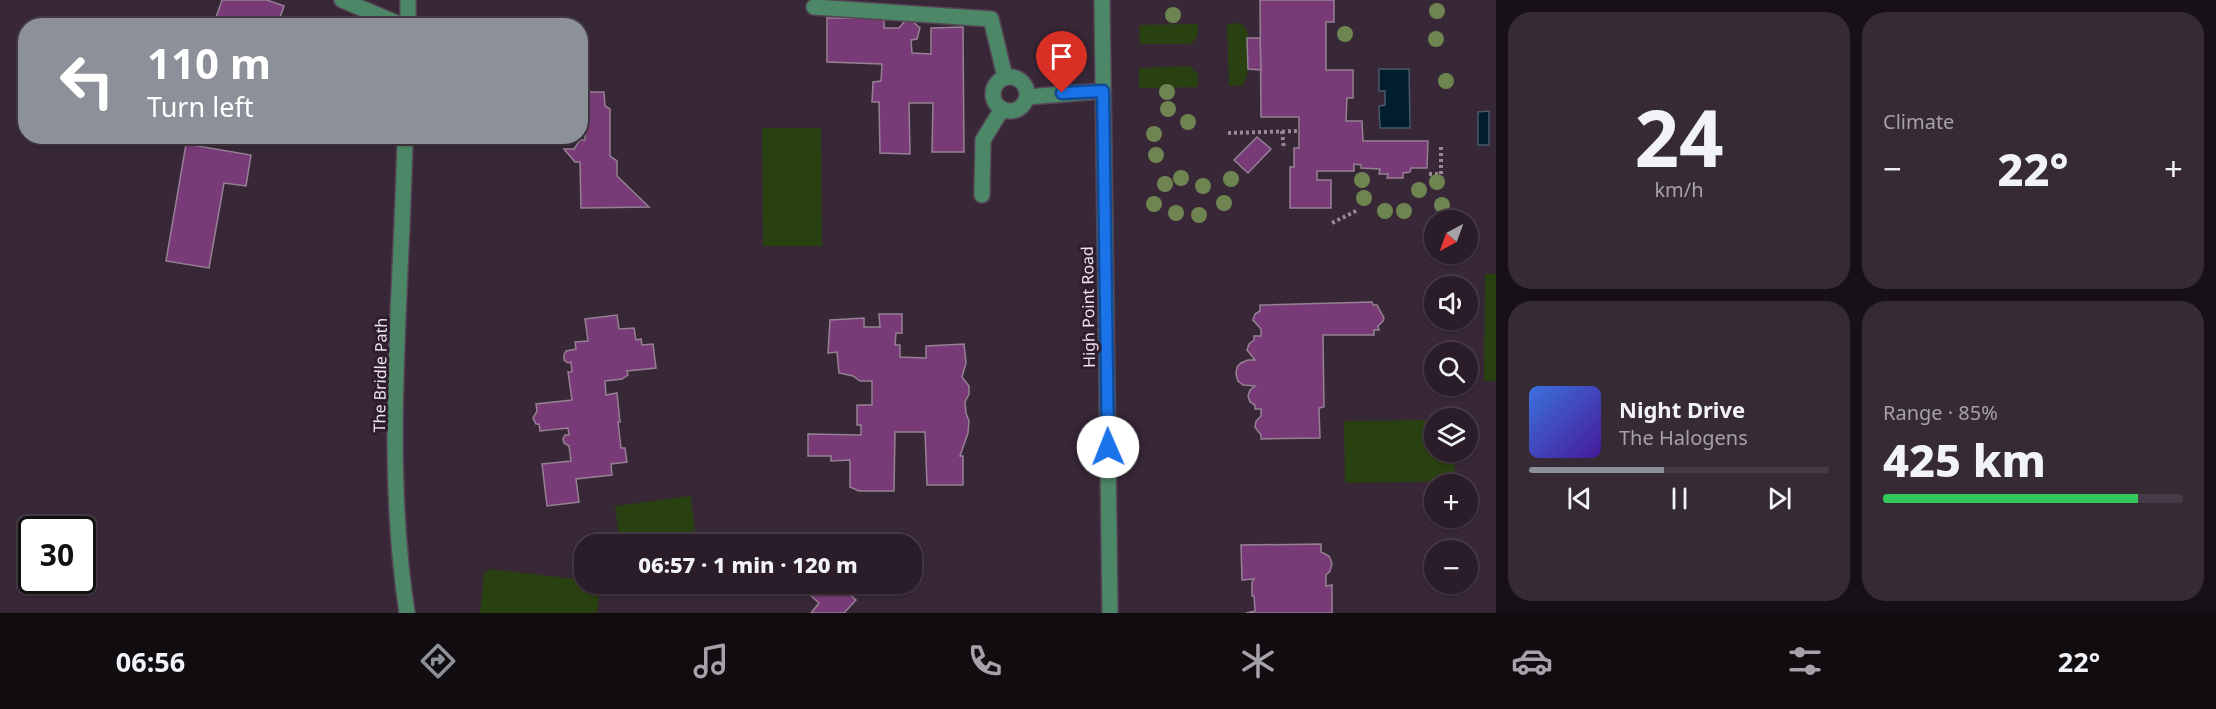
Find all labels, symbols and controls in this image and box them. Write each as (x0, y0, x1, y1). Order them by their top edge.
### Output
pin (1036, 31, 1087, 93)
text: 110 m (147, 34, 271, 91)
icon: arrive (1045, 40, 1078, 73)
icon: left (48, 42, 126, 120)
text: 24 (1634, 84, 1724, 190)
text: Turn left (147, 88, 253, 125)
text: Climate (1883, 108, 1954, 135)
text: 22° (1997, 138, 2069, 199)
text: − (1883, 146, 1902, 191)
text: + (2164, 146, 2183, 191)
text: km/h (1654, 176, 1704, 203)
north arrow (1424, 210, 1478, 264)
map controls (1424, 210, 1478, 594)
street label: High Point Road (1076, 246, 1100, 368)
button: sound (1424, 276, 1478, 330)
street label: The Bridle Path (368, 318, 392, 432)
button: search (1424, 342, 1478, 396)
text: Night Drive (1619, 394, 1745, 424)
text: Range · 85% (1883, 399, 1998, 426)
button: layers (1424, 408, 1478, 462)
position arrow (1076, 415, 1140, 479)
text: The Halogens (1619, 424, 1748, 451)
text: 425 km (1883, 429, 2046, 490)
button: + (1424, 474, 1478, 528)
icon: previous (1563, 482, 1596, 515)
icon: pause (1663, 482, 1696, 515)
icon: next (1763, 482, 1796, 515)
speed limit sign: 30 (18, 516, 96, 594)
button: − (1424, 540, 1478, 594)
text: 06:57 · 1 min · 120 m (638, 549, 858, 579)
icon: directions (417, 640, 459, 682)
icon: music (690, 640, 732, 682)
icon: phone (964, 640, 1006, 682)
icon: climate (1237, 640, 1279, 682)
icon: car (1511, 640, 1553, 682)
icon: filters (1784, 640, 1826, 682)
text: 06:56 (116, 643, 185, 680)
text: 22° (2058, 643, 2100, 680)

